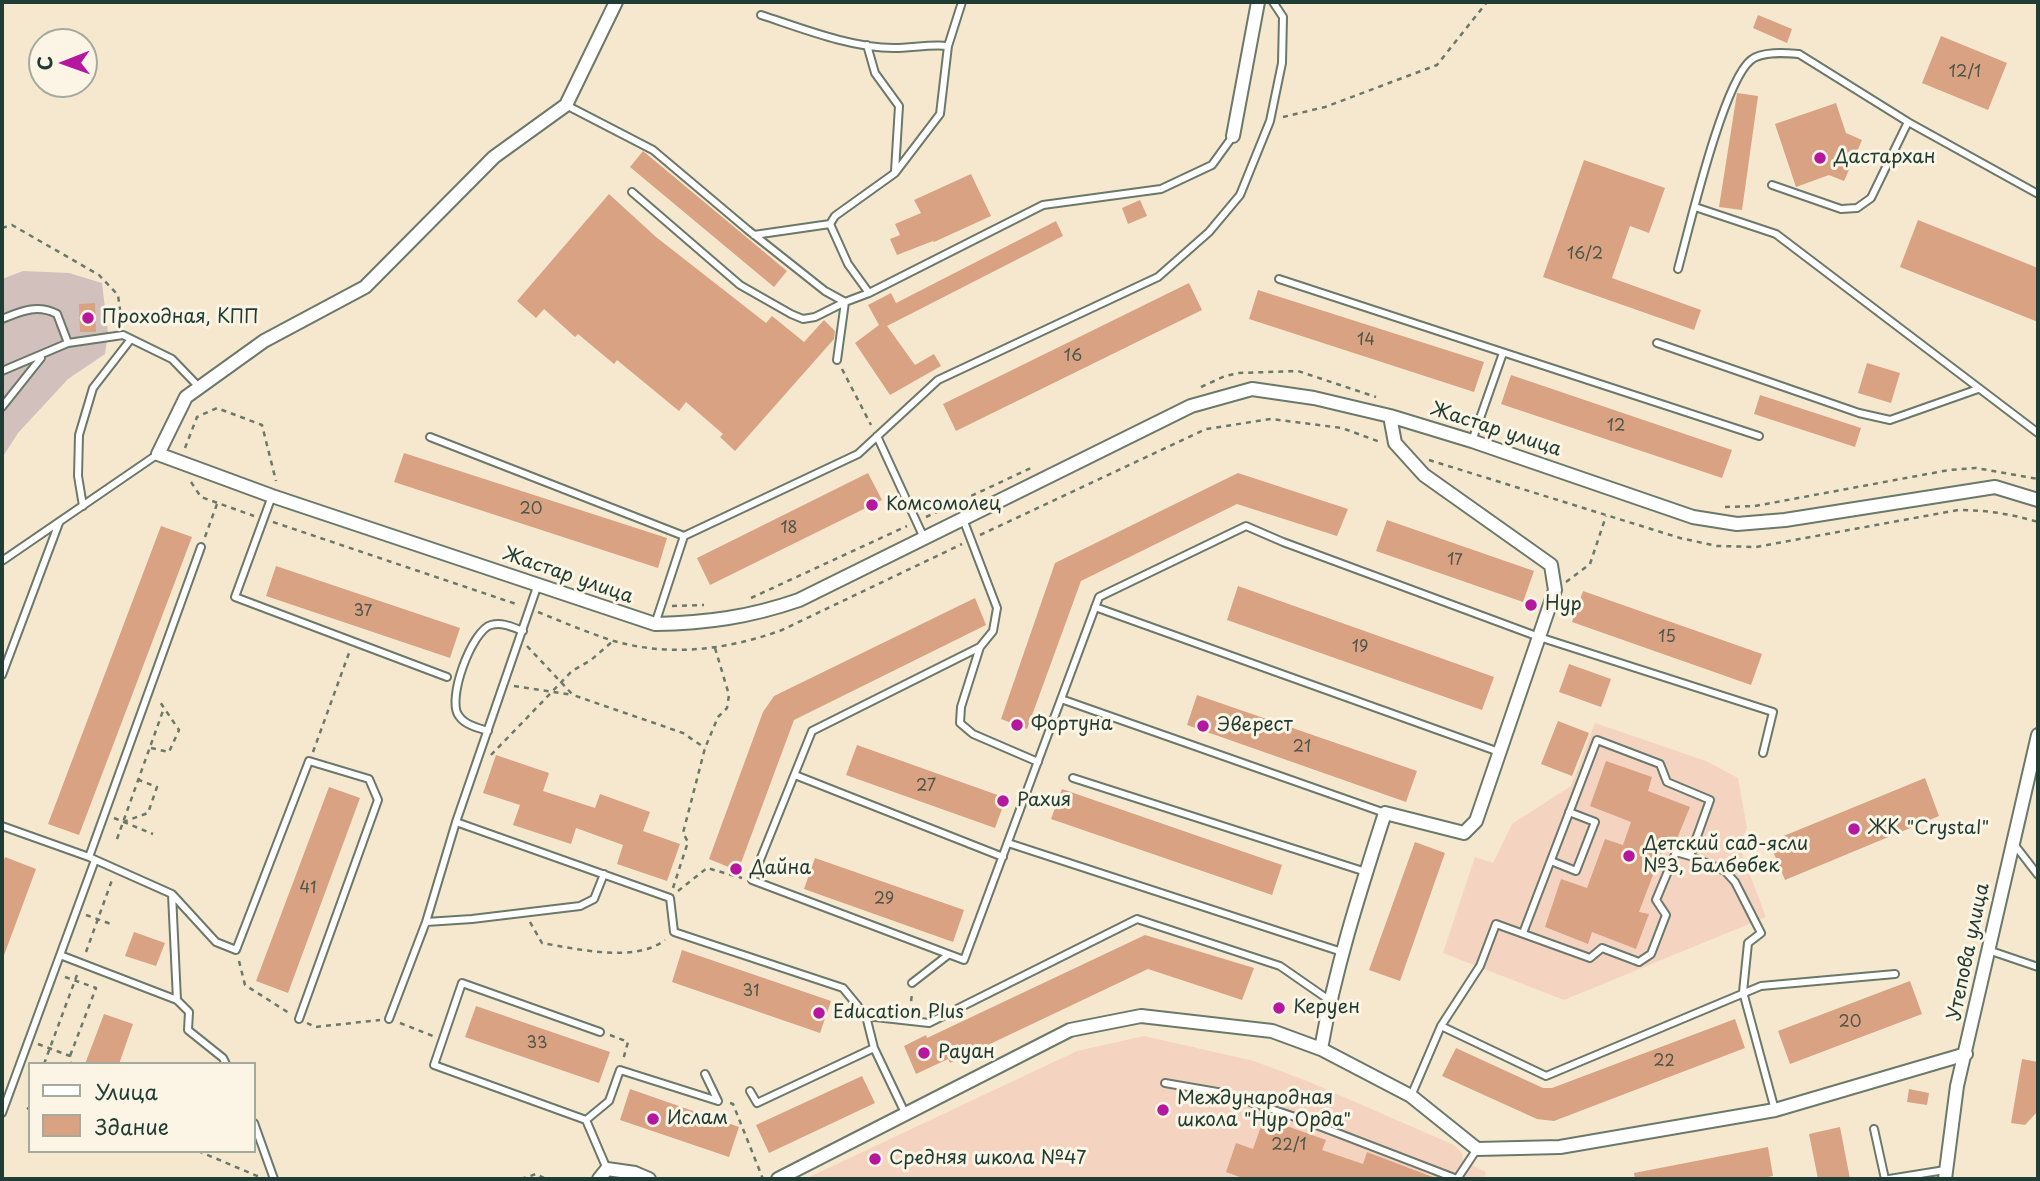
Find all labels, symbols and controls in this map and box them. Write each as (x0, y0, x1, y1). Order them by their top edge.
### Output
north arrow (28, 28, 98, 98)
text: С (30, 56, 58, 71)
house number: 12/1 (1949, 63, 1981, 83)
place label: Дастархан (1834, 147, 1936, 169)
marker: Дастархан (1812, 150, 1828, 166)
house number: 16/2 (1567, 245, 1603, 265)
place label: Проходная, КПП (102, 307, 259, 329)
marker: Проходная, КПП (80, 310, 96, 326)
house number: 14 (1357, 331, 1375, 351)
house number: 16 (1064, 347, 1082, 367)
street label: Жастар улица (1428, 398, 1564, 462)
house number: 12 (1607, 417, 1625, 437)
place label: Комсомолец (886, 494, 1001, 516)
marker: Комсомолец (864, 497, 880, 513)
house number: 20 (520, 500, 542, 520)
house number: 18 (780, 519, 798, 539)
street label: Жастар улица (500, 543, 636, 609)
house number: 17 (1447, 551, 1463, 571)
place label: Нур (1545, 594, 1582, 616)
marker: Нур (1523, 597, 1539, 613)
house number: 37 (354, 602, 372, 622)
house number: 15 (1658, 628, 1676, 648)
house number: 19 (1352, 638, 1368, 658)
place label: Фортуна (1031, 714, 1112, 736)
place label: Эверест (1217, 715, 1293, 737)
marker: Фортуна (1009, 717, 1025, 733)
marker: Эверест (1195, 718, 1211, 734)
house number: 21 (1293, 738, 1311, 758)
house number: 27 (916, 777, 936, 797)
place label: Рахия (1017, 790, 1071, 812)
marker: Рахия (995, 793, 1011, 809)
place label: ЖК "Crystal" (1868, 818, 1989, 840)
marker: ЖК "Crystal" (1846, 821, 1862, 837)
place label: Детский сад-ясли №3, Балбөбек (1643, 834, 1808, 878)
marker: Детский сад-ясли №3, Балбөбек (1621, 848, 1637, 864)
place label: Дайна (750, 858, 811, 880)
marker: Дайна (728, 861, 744, 877)
house number: 41 (300, 879, 316, 899)
street label: Утепова улица (1943, 881, 1995, 1023)
house number: 29 (874, 890, 894, 910)
house number: 31 (743, 982, 759, 1002)
place label: Керуен (1293, 997, 1360, 1019)
marker: Керуен (1271, 1000, 1287, 1016)
place label: Education Plus (833, 1002, 964, 1024)
marker: Education Plus (811, 1005, 827, 1021)
house number: 20 (1839, 1013, 1861, 1033)
house number: 33 (526, 1034, 548, 1054)
place label: Рауан (938, 1042, 995, 1064)
marker: Рауан (916, 1045, 932, 1061)
house number: 22 (1653, 1052, 1675, 1072)
legend (28, 1062, 256, 1153)
text: Улица (95, 1075, 158, 1107)
place label: Международная школа "Нур Орда" (1177, 1088, 1351, 1132)
marker: Международная школа "Нур Орда" (1155, 1102, 1171, 1118)
place label: Ислам (667, 1108, 728, 1130)
text: Здание (95, 1110, 169, 1142)
marker: Ислам (645, 1111, 661, 1127)
house number: 22/1 (1271, 1136, 1307, 1156)
place label: Средняя школа №47 (889, 1148, 1086, 1170)
marker: Средняя школа №47 (867, 1151, 883, 1167)

